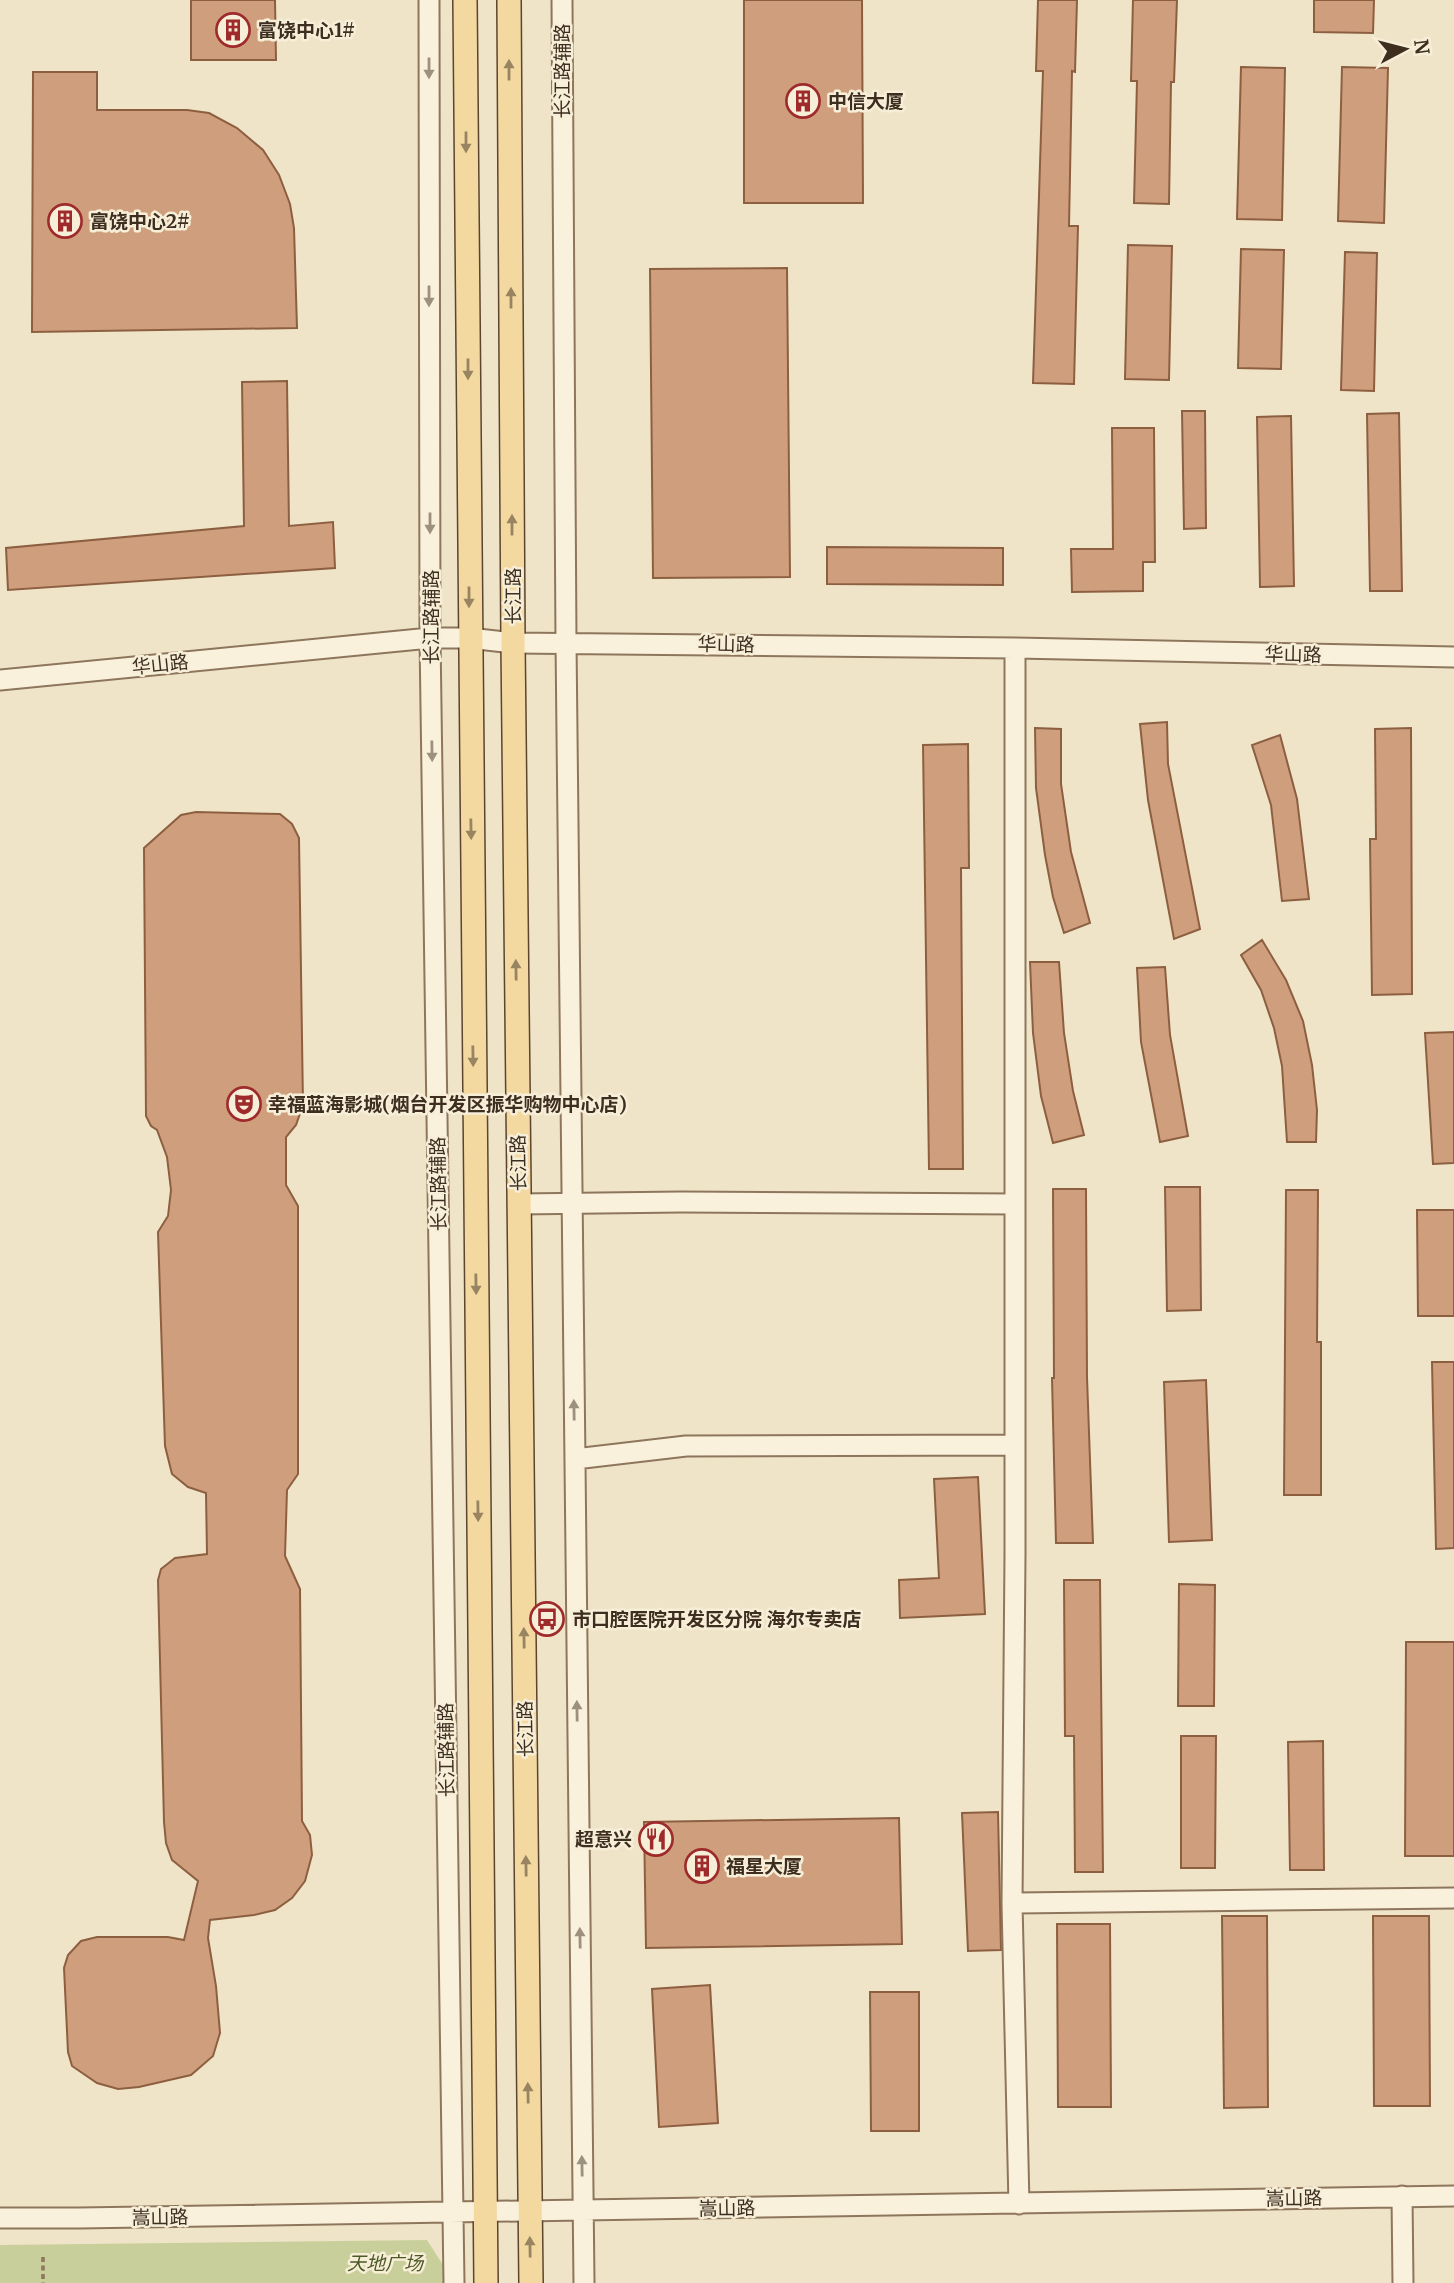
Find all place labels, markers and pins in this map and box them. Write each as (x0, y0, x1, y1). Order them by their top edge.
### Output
building icon: 富饶中心1# (214, 11, 252, 49)
place label: 富饶中心1# (258, 18, 355, 42)
building icon: 中信大厦 (784, 82, 822, 120)
place label: 中信大厦 (828, 89, 904, 113)
building icon: 富饶中心2# (46, 202, 84, 240)
place label: 富饶中心2# (90, 209, 190, 233)
theatre icon: 幸福蓝海影城(烟台开发区振华购物中心店) (225, 1085, 263, 1123)
place label: 幸福蓝海影城(烟台开发区振华购物中心店) (268, 1092, 627, 1116)
bus stop icon: 市口腔医院开发区分院 海尔专卖店 (528, 1600, 566, 1638)
place label: 市口腔医院开发区分院 海尔专卖店 (572, 1607, 862, 1631)
restaurant icon: 超意兴 (637, 1820, 675, 1858)
place label: 超意兴 (575, 1827, 632, 1851)
building icon: 福星大厦 (683, 1847, 721, 1885)
place label: 福星大厦 (726, 1854, 802, 1878)

